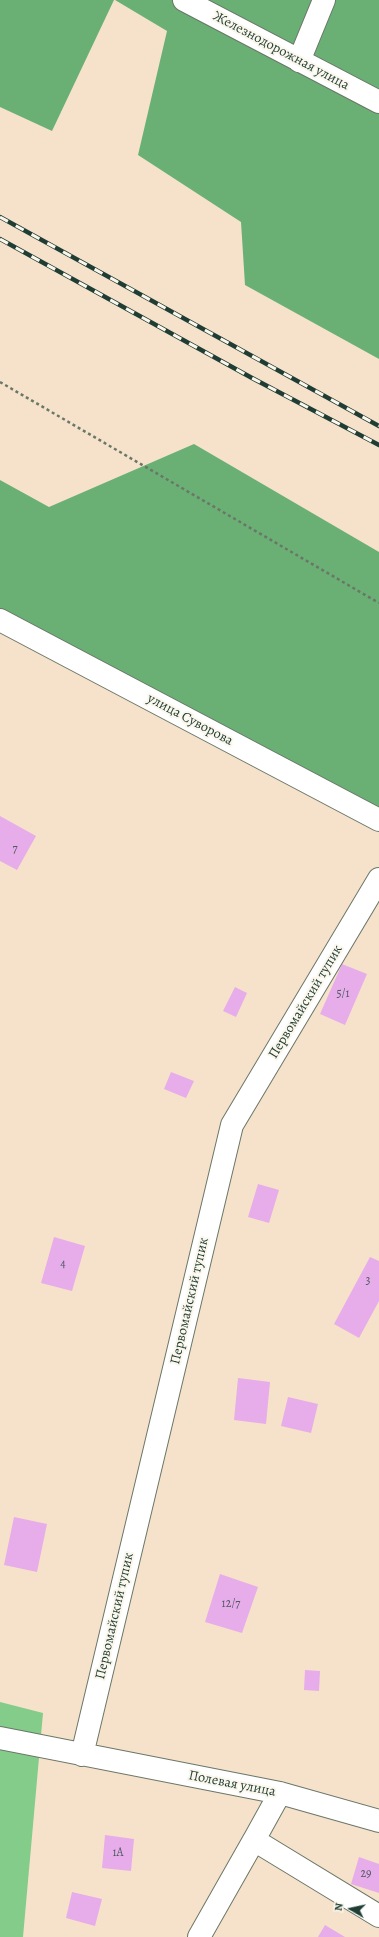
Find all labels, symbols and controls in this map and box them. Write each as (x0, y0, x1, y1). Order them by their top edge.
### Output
street label: Железнодорожная улица (210, 8, 352, 94)
street label: улица Суворова (144, 690, 236, 750)
house number: 7 (12, 842, 18, 856)
street label: Первомайский тупик (265, 942, 347, 1062)
house number: 5/1 (336, 987, 350, 1001)
street label: Первомайский тупик (167, 1236, 213, 1366)
house number: 4 (60, 1257, 66, 1271)
house number: 3 (366, 1274, 370, 1288)
street label: Первомайский тупик (92, 1551, 138, 1681)
house number: 12/7 (222, 1597, 240, 1611)
street label: Полевая улица (187, 1767, 277, 1801)
house number: 1А (112, 1846, 124, 1860)
house number: 29 (360, 1867, 372, 1881)
north arrow (331, 1889, 371, 1929)
text: N (331, 1902, 347, 1912)

